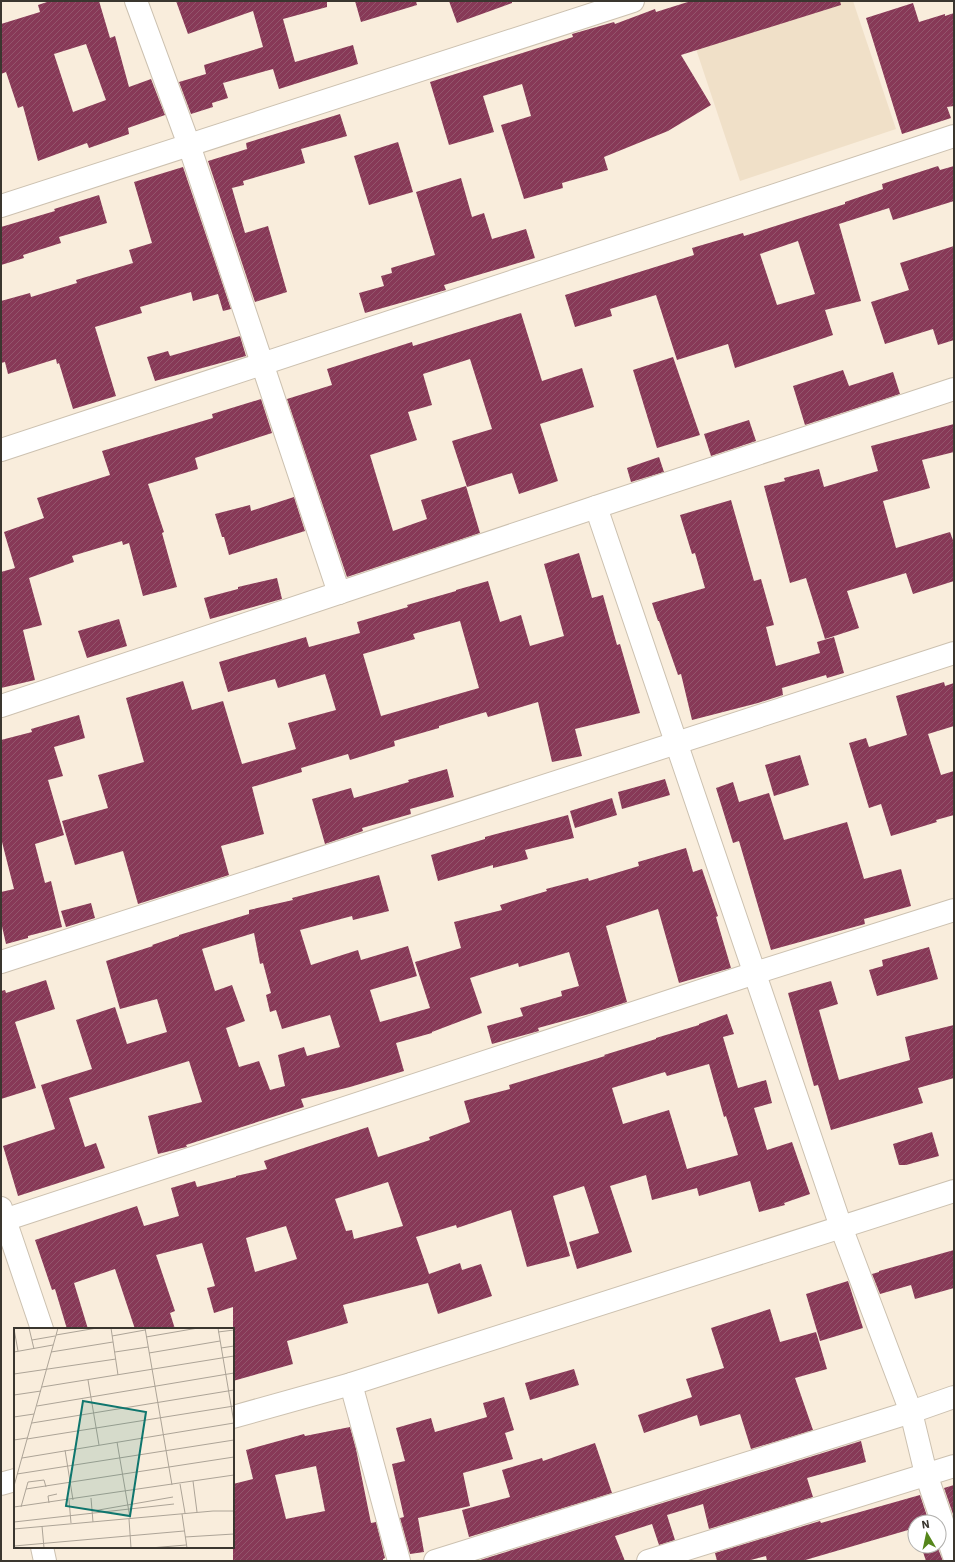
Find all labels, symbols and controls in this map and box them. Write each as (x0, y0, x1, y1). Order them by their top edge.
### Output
inset map (14, 1328, 234, 1548)
north arrow (907, 1514, 947, 1554)
text: N (920, 1517, 930, 1532)

